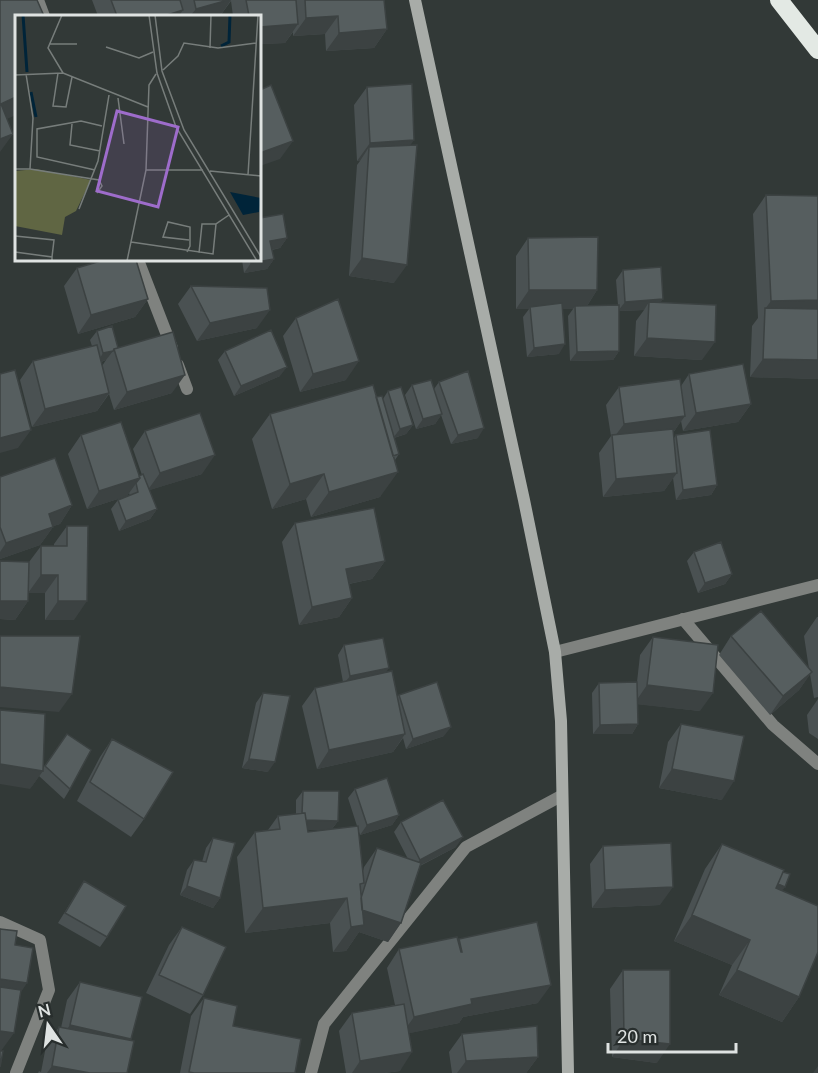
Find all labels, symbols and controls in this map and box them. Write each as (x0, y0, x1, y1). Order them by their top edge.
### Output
inset map (15, 15, 261, 261)
north arrow (18, 995, 78, 1055)
text: N (36, 999, 53, 1021)
scale bar (608, 1016, 736, 1054)
text: 20 m (617, 1025, 657, 1047)

